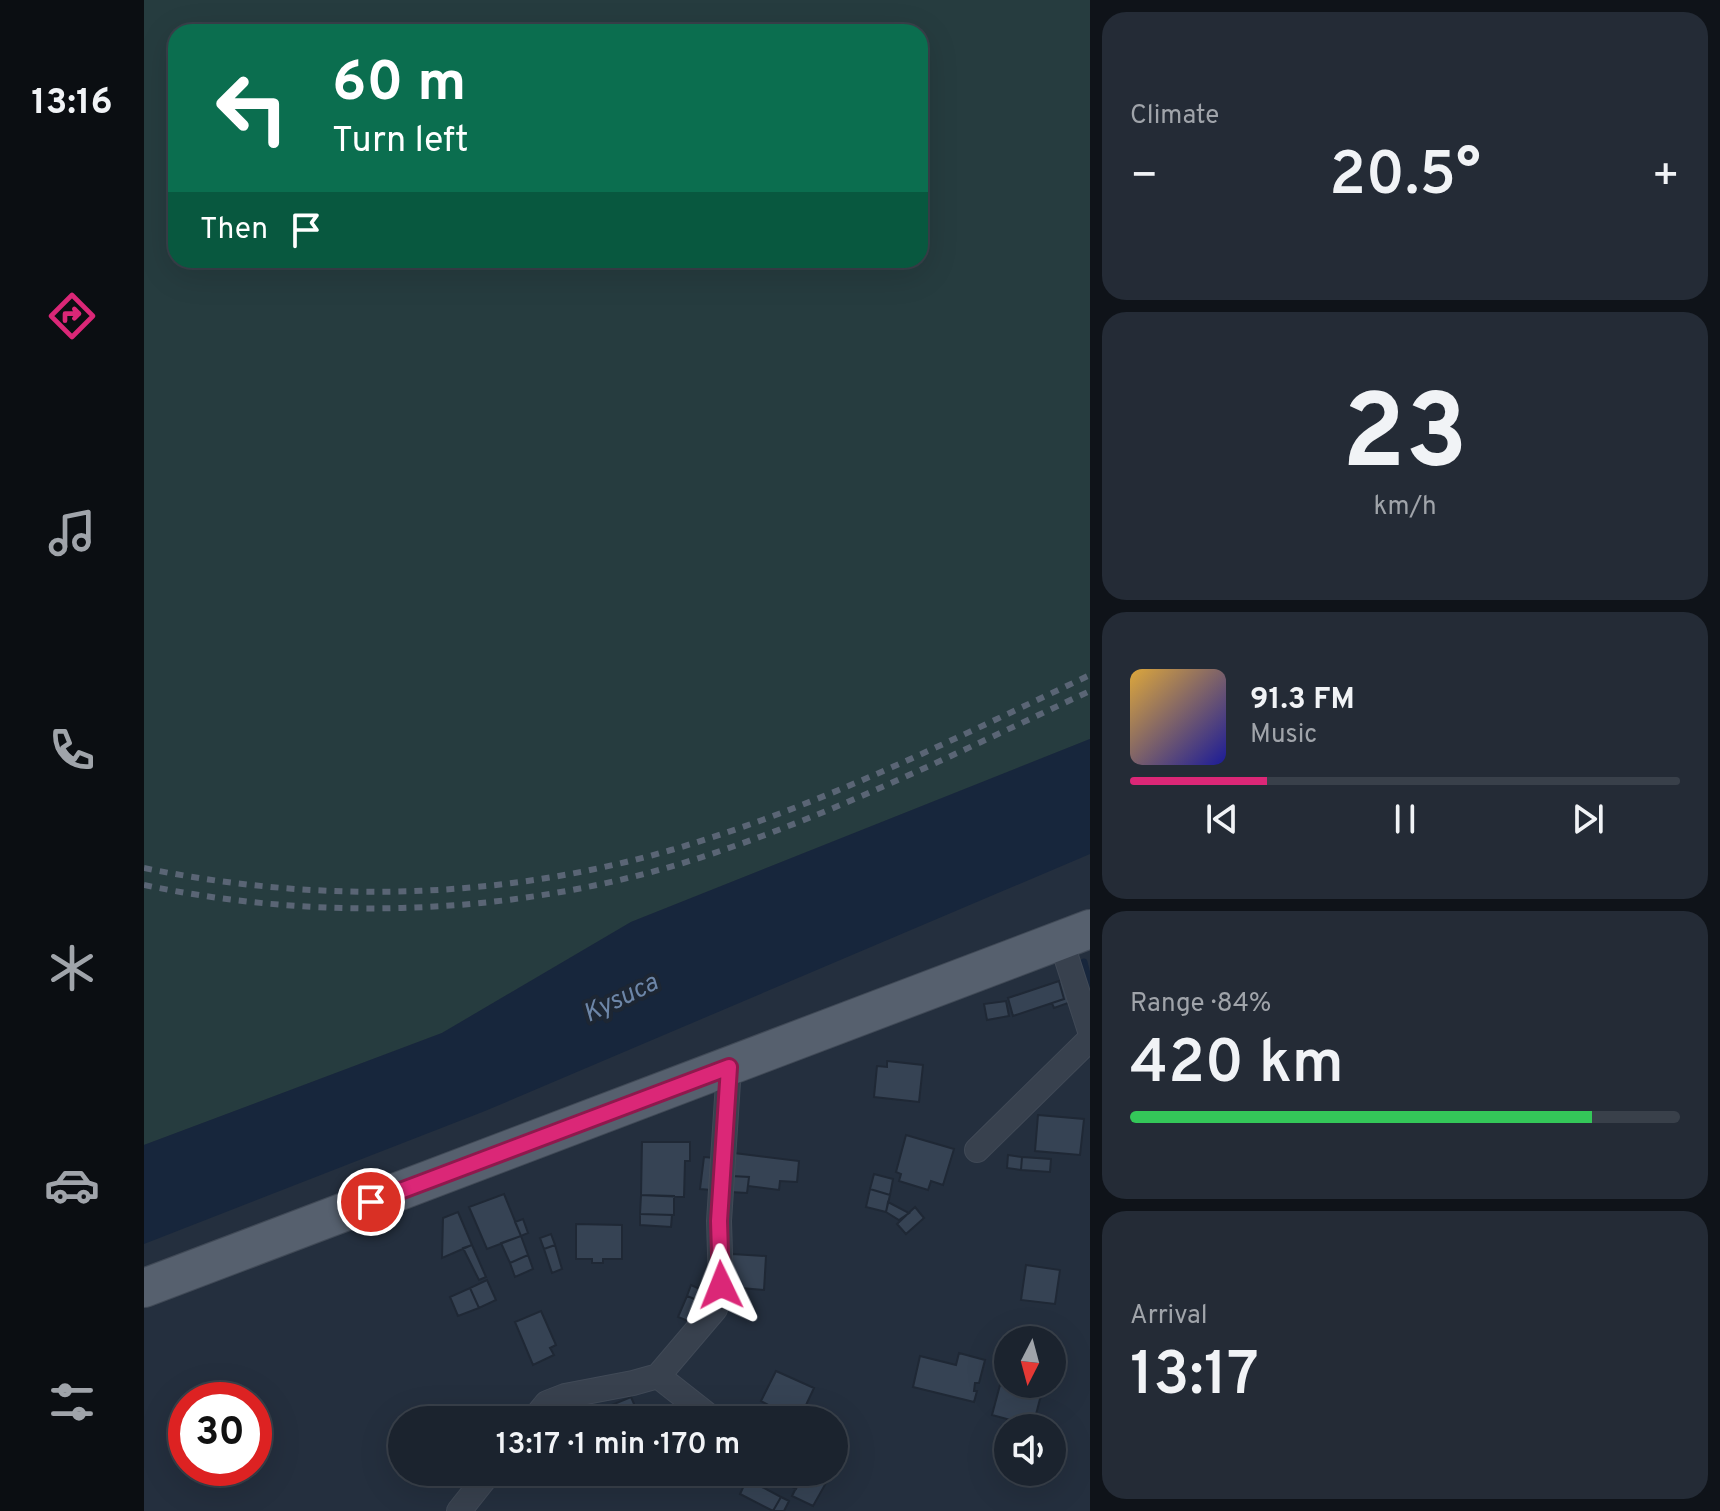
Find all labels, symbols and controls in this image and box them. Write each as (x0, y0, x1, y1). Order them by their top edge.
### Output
text: 60 m (332, 50, 466, 120)
icon: left (200, 56, 304, 160)
text: 13:16 (31, 81, 113, 127)
text: Climate (1130, 100, 1219, 133)
text: Turn left (332, 119, 469, 165)
text: 20.5° (1329, 140, 1481, 216)
text: − (1130, 150, 1158, 206)
text: + (1652, 150, 1680, 206)
icon: arrive (284, 208, 328, 252)
text: Then (200, 212, 268, 249)
icon: directions (44, 288, 100, 344)
text: 23 (1342, 373, 1468, 505)
text: km/h (1373, 491, 1437, 524)
icon: music (44, 505, 100, 561)
text: 91.3 FM (1250, 682, 1355, 719)
text: Music (1250, 719, 1317, 752)
icon: phone (44, 722, 100, 778)
icon: previous (1200, 797, 1244, 841)
icon: pause (1383, 797, 1427, 841)
icon: next (1566, 797, 1610, 841)
icon: climate (44, 940, 100, 996)
water label: Kysuca (578, 967, 665, 1032)
text: Range · 84% (1130, 988, 1271, 1021)
text: 420 km (1130, 1028, 1344, 1104)
icon: car (44, 1157, 100, 1213)
pin (337, 1168, 405, 1236)
icon: arrive (349, 1180, 393, 1224)
position arrow (679, 1243, 763, 1327)
text: Arrival (1130, 1300, 1208, 1333)
north arrow (994, 1326, 1066, 1398)
map controls (994, 1326, 1066, 1486)
text: 13:17 (1130, 1340, 1259, 1416)
icon: filters (44, 1374, 100, 1430)
speed limit sign: 30 (168, 1382, 272, 1486)
button: sound (994, 1414, 1066, 1486)
text: 13:17 · 1 min · 170 m (496, 1427, 740, 1464)

